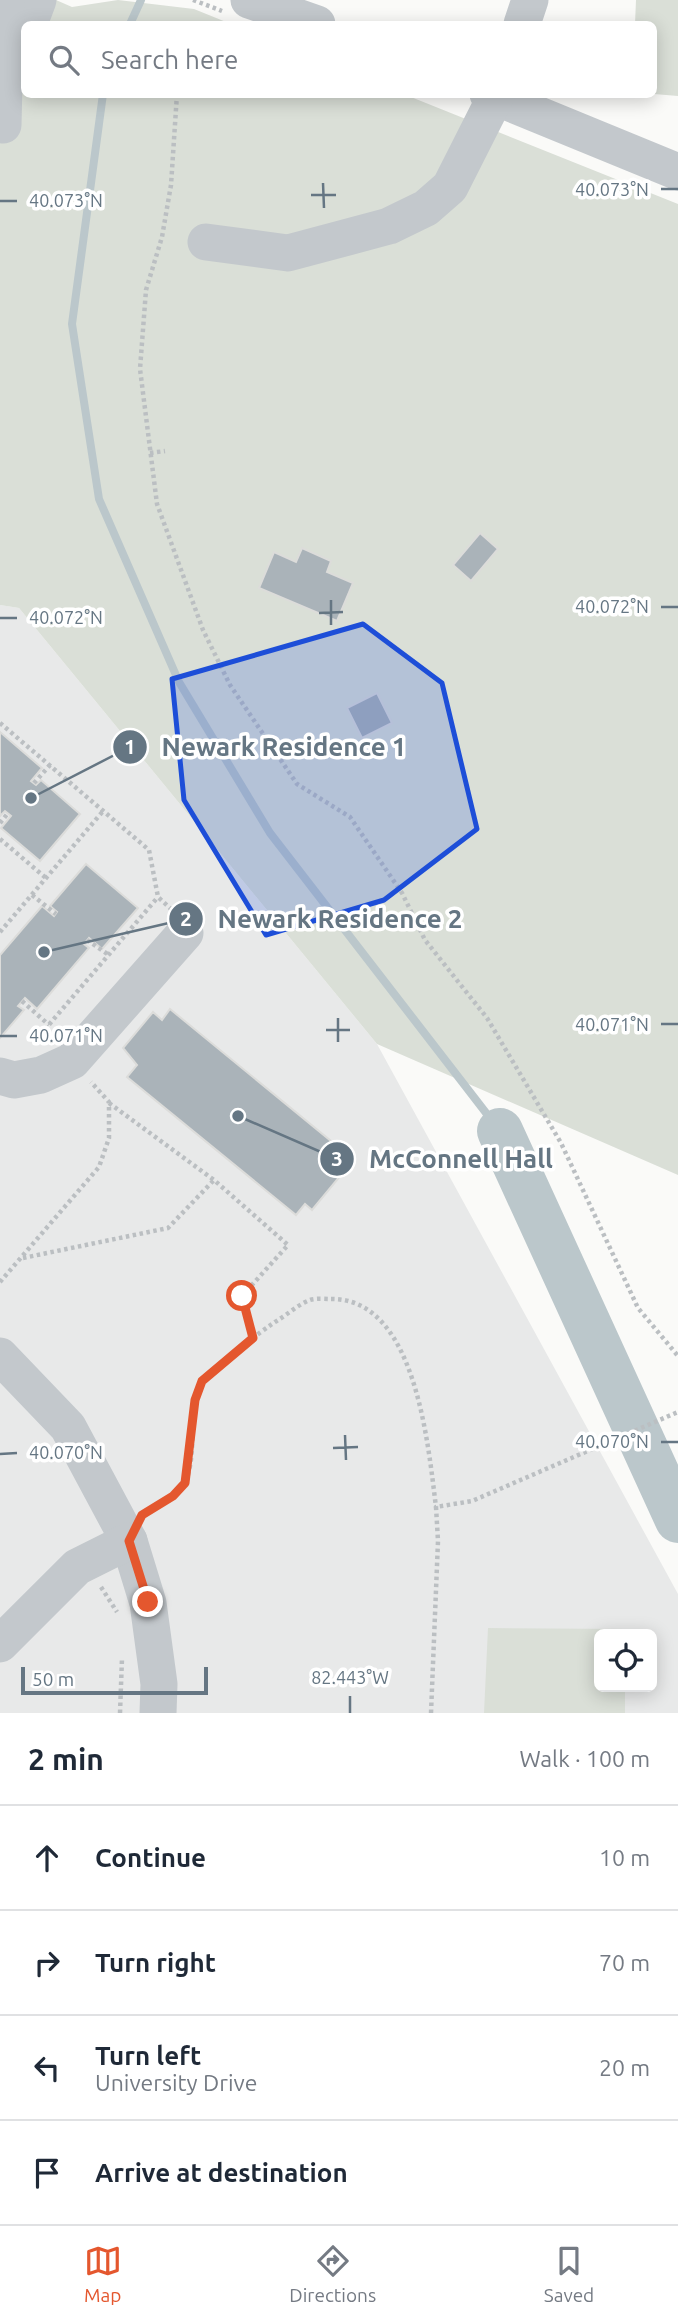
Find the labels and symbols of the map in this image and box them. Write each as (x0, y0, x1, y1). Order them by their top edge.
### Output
text: 40.073°N (575, 179, 649, 199)
text: 40.073°N (29, 190, 103, 210)
text: 40.072°N (575, 596, 649, 616)
text: 40.072°N (29, 607, 103, 627)
callout: Newark Residence 1 (112, 723, 420, 770)
text: Newark Residence 1 (162, 732, 406, 761)
text: 1 (124, 734, 136, 758)
callout: Newark Residence 2 (168, 895, 476, 942)
text: Newark Residence 2 (218, 904, 462, 933)
text: 2 (180, 906, 192, 930)
text: 40.071°N (575, 1014, 649, 1034)
text: 40.071°N (29, 1025, 103, 1045)
callout: McConnell Hall (320, 1135, 567, 1182)
text: McConnell Hall (369, 1144, 553, 1173)
text: 3 (331, 1146, 343, 1170)
route start (226, 1280, 257, 1311)
text: 40.070°N (575, 1431, 649, 1451)
text: 40.070°N (29, 1442, 103, 1462)
route end (132, 1586, 163, 1617)
scale bar (21, 1664, 208, 1696)
text: 82.443°W (311, 1667, 389, 1687)

